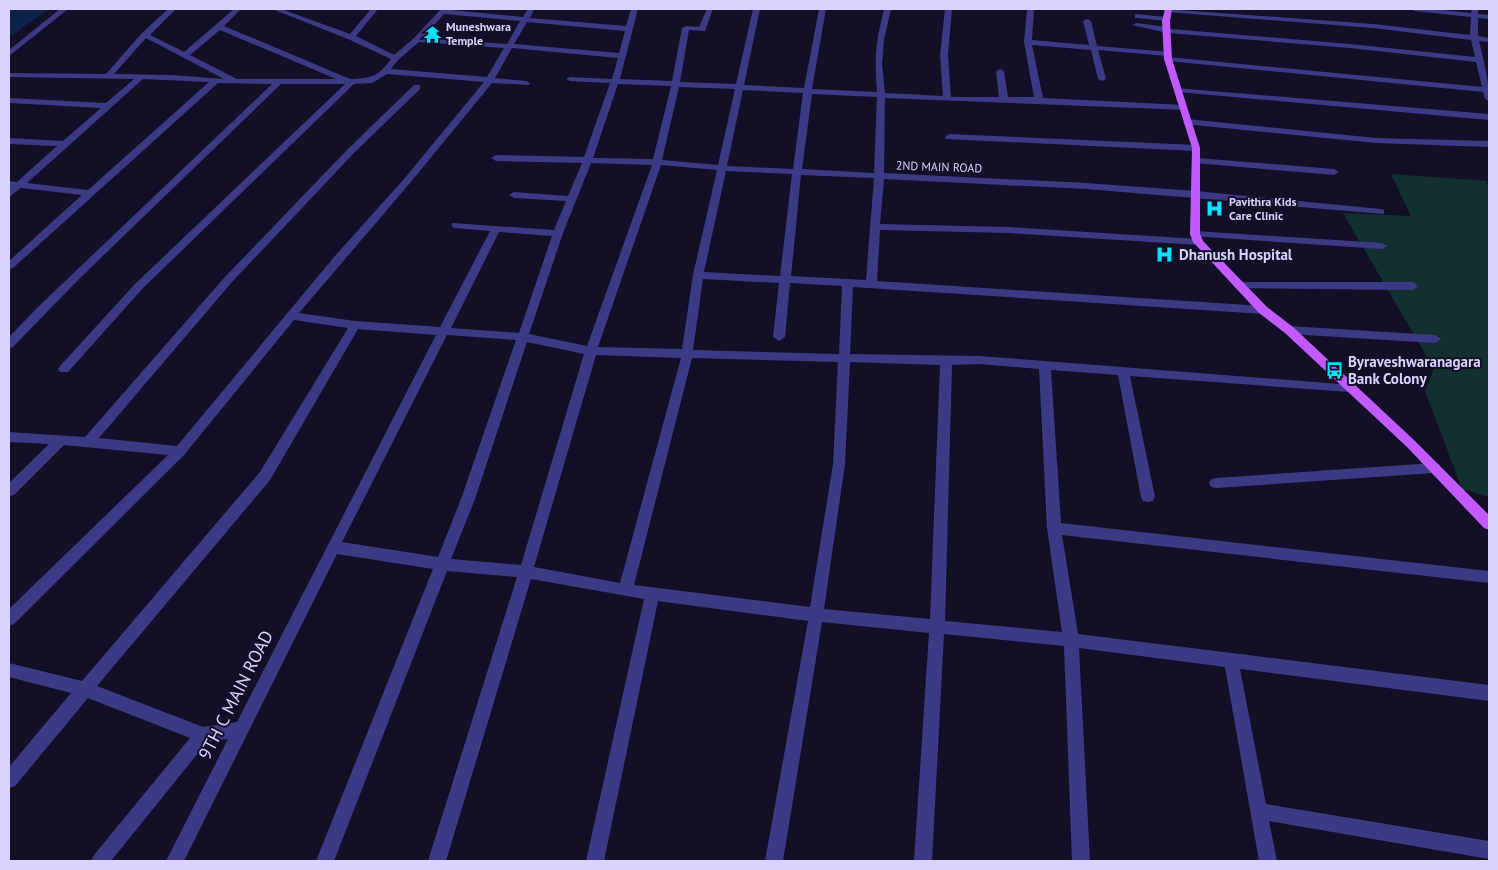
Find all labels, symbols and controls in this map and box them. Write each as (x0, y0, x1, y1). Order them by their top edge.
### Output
place label: Muneshwara Temple (446, 19, 511, 48)
temple icon: Muneshwara Temple (422, 24, 442, 44)
street label: 2ND MAIN ROAD (896, 157, 983, 176)
place label: Pavithra Kids Care Clinic (1229, 194, 1297, 223)
hospital icon: Pavithra Kids Care Clinic (1205, 199, 1225, 219)
hospital icon: Dhanush Hospital (1155, 245, 1175, 265)
place label: Dhanush Hospital (1179, 245, 1293, 264)
place label: Byraveshwaranagara Bank Colony (1348, 352, 1481, 388)
bus stop icon: Byraveshwaranagara Bank Colony (1324, 361, 1344, 381)
street label: 9TH C MAIN ROAD (193, 626, 278, 763)

